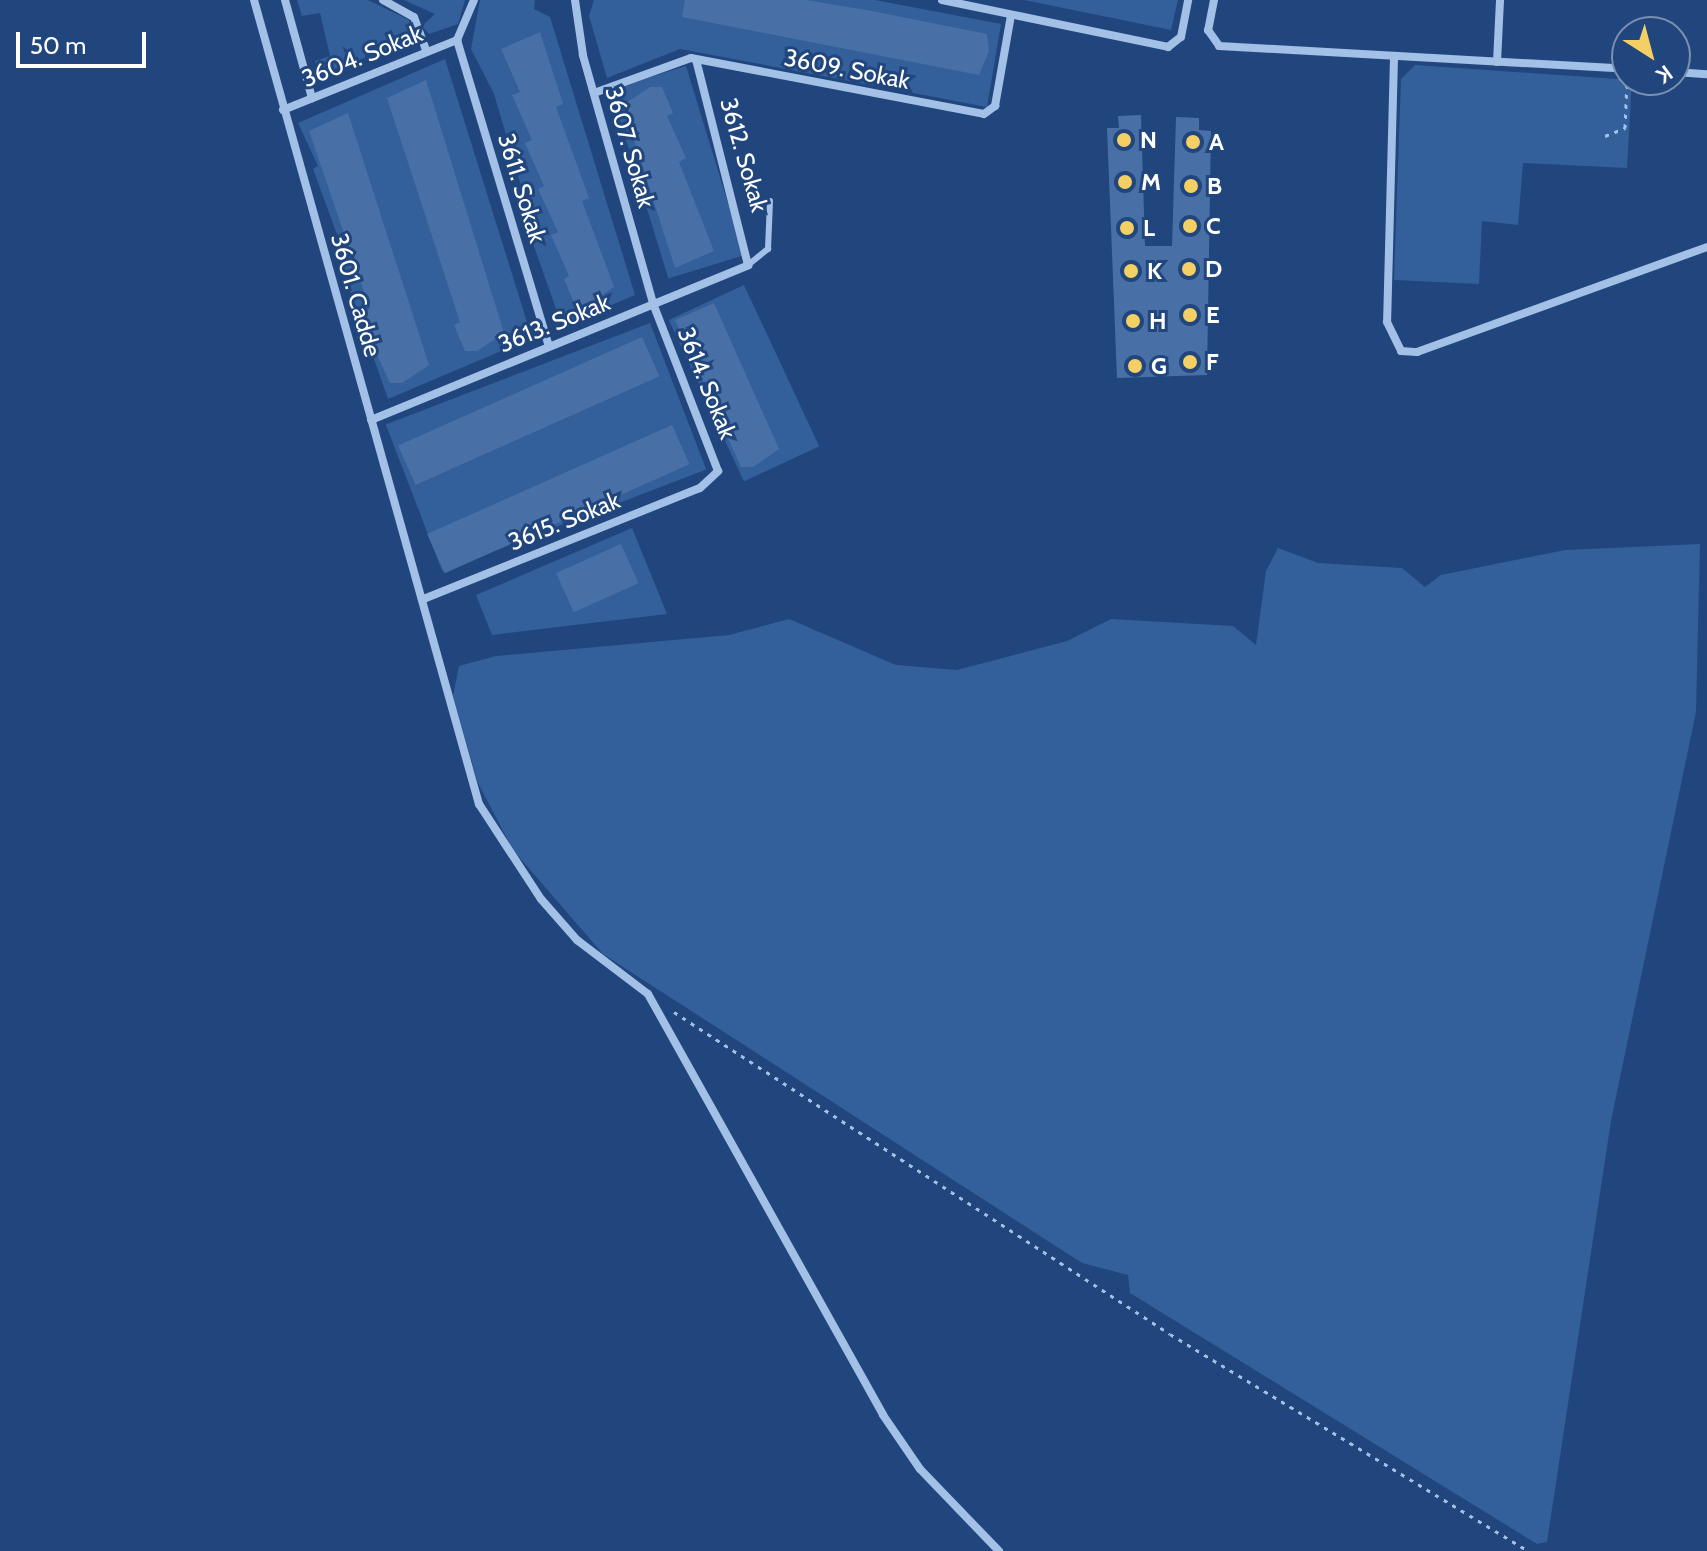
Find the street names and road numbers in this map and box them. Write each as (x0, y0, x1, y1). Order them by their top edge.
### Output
street label: 3604. Sokak (298, 19, 426, 93)
street label: 3609. Sokak (782, 43, 912, 95)
street label: 3607. Sokak (599, 83, 661, 211)
street label: 3612. Sokak (714, 95, 774, 215)
street label: 3611. Sokak (492, 130, 552, 246)
street label: 3601. Cadde (325, 230, 387, 360)
street label: 3613. Sokak (494, 288, 614, 358)
street label: 3614. Sokak (671, 323, 743, 443)
street label: 3615. Sokak (504, 486, 624, 556)

